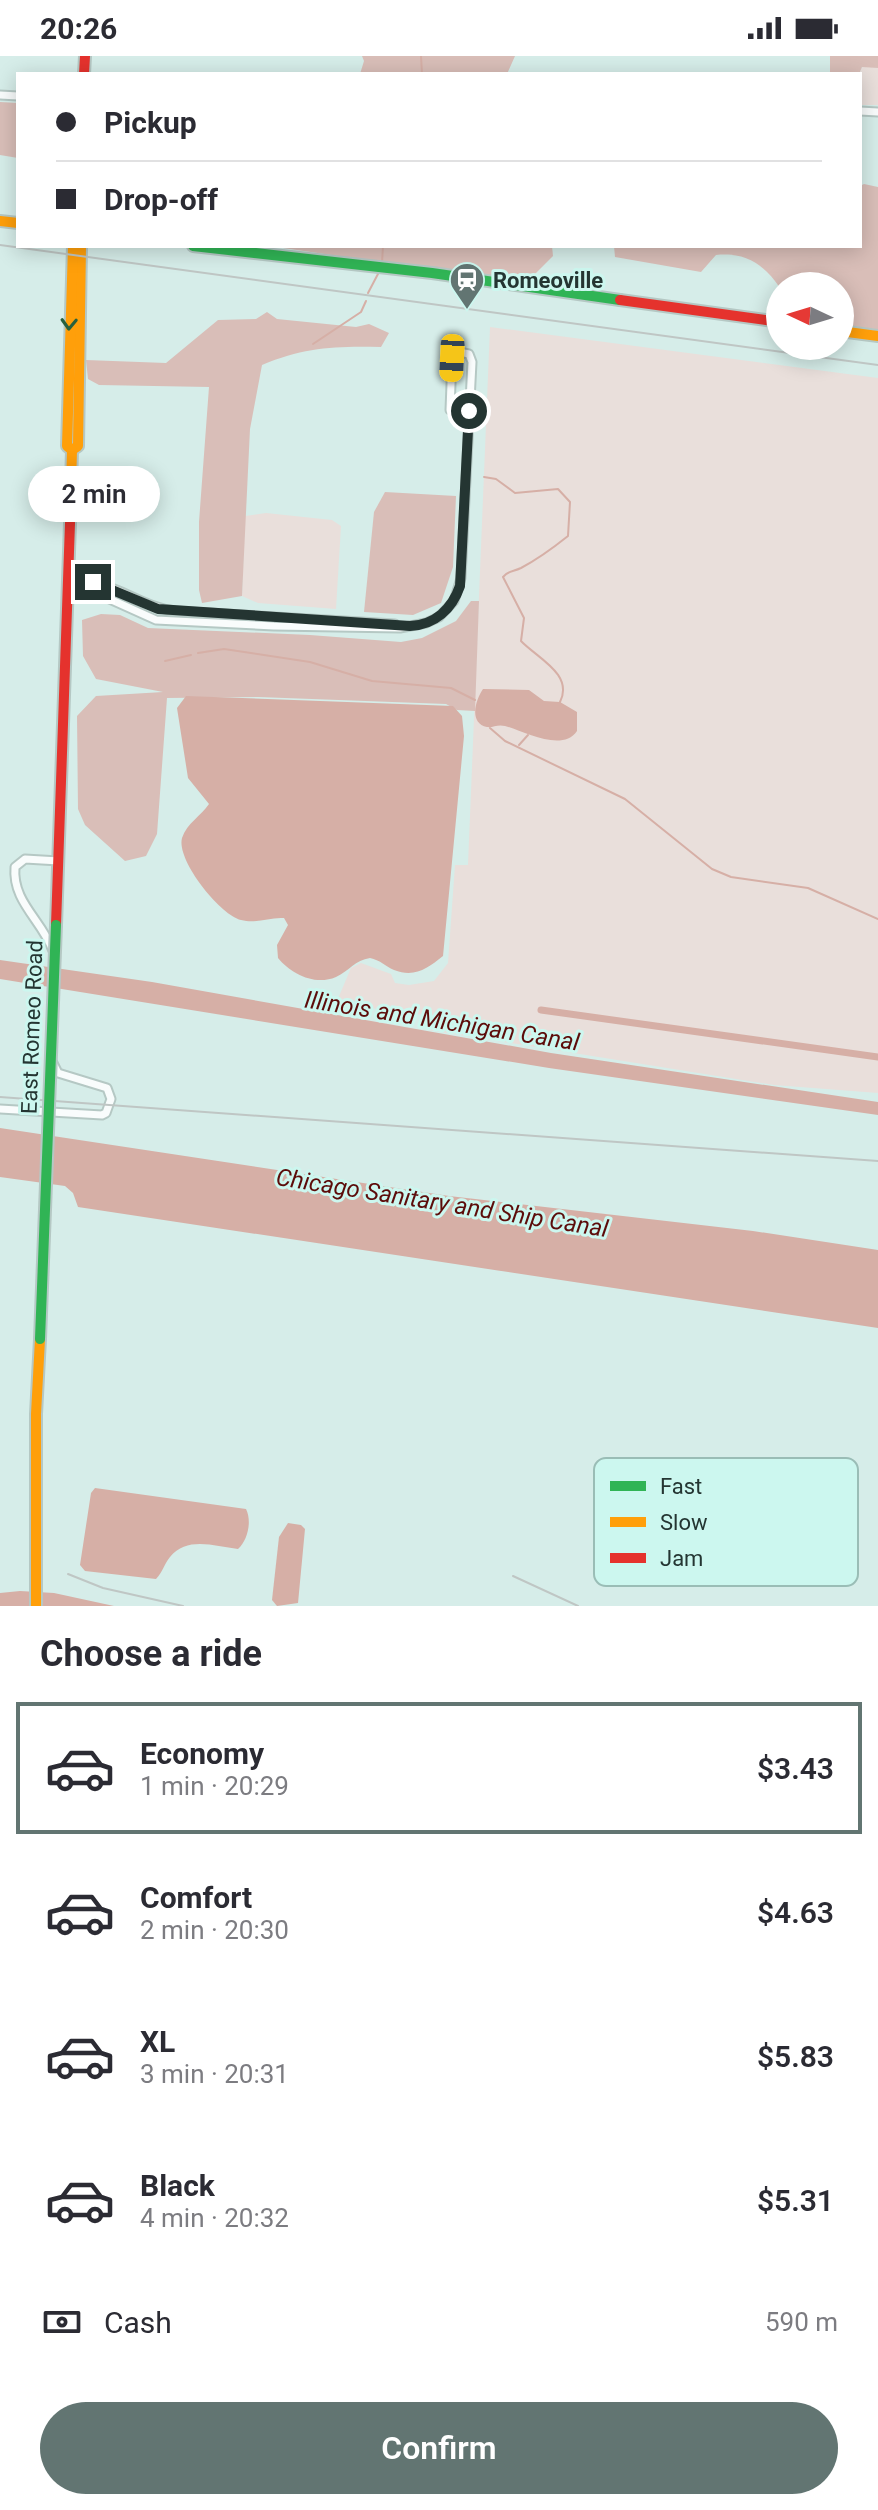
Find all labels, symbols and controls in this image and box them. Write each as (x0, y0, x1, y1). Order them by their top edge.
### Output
text: 20:26 (40, 11, 117, 46)
text: Pickup (104, 105, 197, 140)
text: Drop-off (104, 182, 218, 217)
station icon: Romeoville (448, 261, 486, 311)
place label: Romeoville (493, 268, 603, 293)
north arrow (766, 272, 854, 360)
map controls (766, 272, 854, 360)
one-way arrow (60, 318, 77, 331)
car (439, 333, 465, 383)
route start (451, 393, 487, 429)
callout: 2 min (27, 466, 159, 522)
text: 2 min (61, 479, 127, 509)
route end (75, 564, 111, 600)
street label: East Romeo Road (16, 940, 48, 1114)
water label: Illinois and Michigan Canal (303, 985, 582, 1057)
water label: Chicago Sanitary and Ship Canal (274, 1163, 610, 1243)
legend (594, 1458, 858, 1586)
text: Fast (660, 1474, 702, 1499)
text: Slow (660, 1510, 708, 1535)
text: Jam (660, 1546, 703, 1571)
text: Choose a ride (40, 1633, 262, 1675)
icon: car (44, 1732, 116, 1804)
text: Economy (140, 1736, 264, 1771)
text: $3.43 (757, 1751, 834, 1786)
text: 1 min · 20:29 (140, 1771, 289, 1801)
icon: car (44, 1876, 116, 1948)
text: Comfort (140, 1880, 252, 1915)
text: $4.63 (757, 1895, 834, 1930)
text: 2 min · 20:30 (140, 1915, 289, 1945)
icon: car (44, 2020, 116, 2092)
text: XL (140, 2024, 175, 2059)
text: $5.83 (757, 2039, 834, 2074)
text: 3 min · 20:31 (140, 2059, 289, 2089)
icon: car (44, 2164, 116, 2236)
text: Black (140, 2168, 215, 2203)
text: $5.31 (757, 2183, 834, 2218)
text: 4 min · 20:32 (140, 2203, 289, 2233)
icon: cash (40, 2300, 84, 2344)
text: Cash (104, 2305, 172, 2340)
text: 590 m (765, 2307, 838, 2337)
button: Confirm (40, 2402, 838, 2494)

